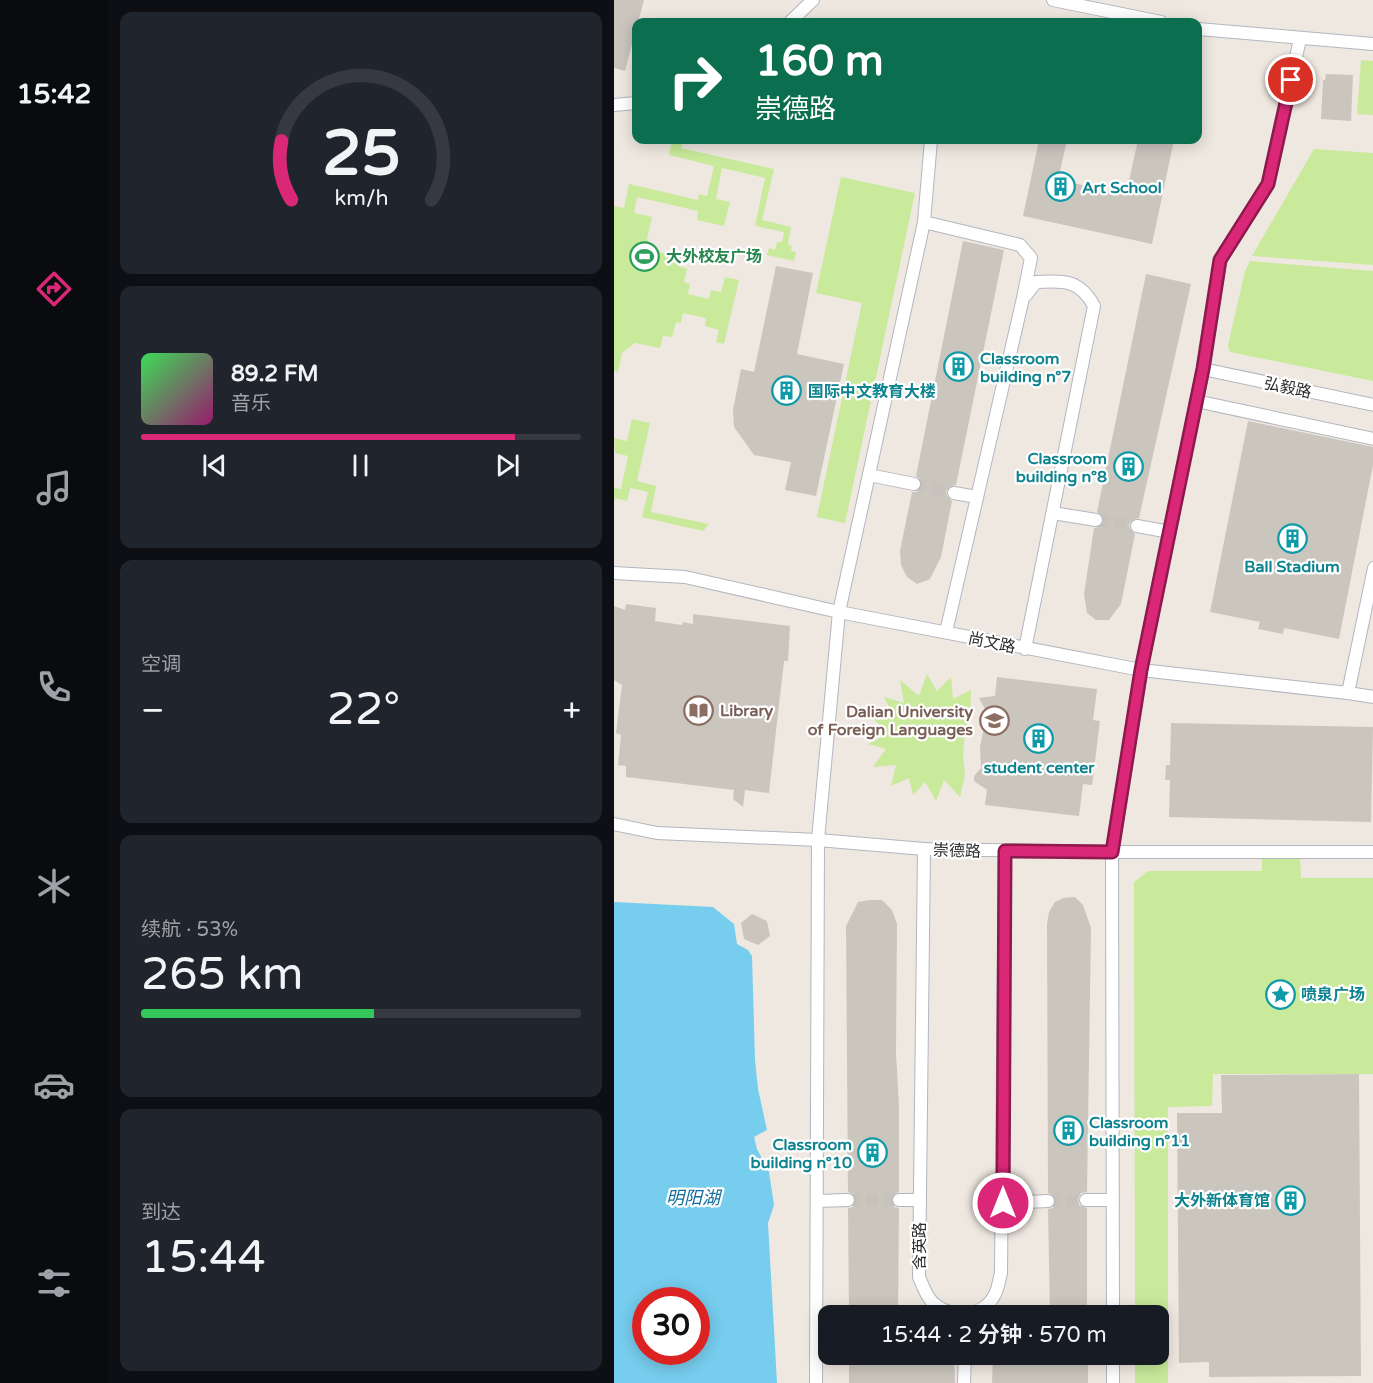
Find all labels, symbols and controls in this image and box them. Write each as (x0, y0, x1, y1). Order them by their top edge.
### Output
text: 160 m (755, 36, 884, 87)
icon: right (656, 42, 734, 120)
pin (1265, 54, 1316, 105)
icon: arrive (1274, 63, 1307, 96)
text: 15:42 (17, 78, 91, 111)
text: 崇德路 (755, 93, 836, 126)
text: 25 (322, 117, 400, 192)
building icon: Art School (1045, 171, 1077, 203)
place label: Art School (1082, 178, 1162, 198)
text: km/h (334, 185, 388, 211)
sports icon: 大外校友广场 (629, 240, 661, 272)
place label: 大外校友广场 (666, 247, 762, 267)
icon: directions (33, 268, 75, 310)
place label: Classroom building n°7 (980, 349, 1071, 387)
building icon: Classroom building n°7 (943, 351, 975, 383)
text: 89.2 FM (231, 361, 319, 387)
street label: 弘毅路 (1262, 373, 1313, 403)
building icon: 国际中文教育大楼 (771, 375, 803, 407)
place label: 国际中文教育大楼 (808, 382, 936, 402)
text: 音乐 (231, 392, 271, 416)
icon: previous (198, 449, 231, 482)
icon: pause (344, 449, 377, 482)
icon: next (491, 449, 524, 482)
place label: Classroom building n°8 (1016, 449, 1107, 487)
building icon: Classroom building n°8 (1112, 451, 1144, 483)
icon: music (33, 467, 75, 509)
building icon: Ball Stadium (1276, 522, 1308, 554)
place label: Ball Stadium (1244, 557, 1340, 577)
street label: 尚文路 (966, 628, 1017, 658)
text: 空调 (141, 653, 181, 677)
icon: phone (33, 666, 75, 708)
text: 22° (327, 683, 400, 737)
text: − (141, 691, 165, 730)
text: + (562, 691, 581, 730)
library icon: Library (683, 694, 715, 726)
place label: Library (720, 701, 774, 721)
place label: Dalian University of Foreign Languages (808, 702, 973, 740)
school or university icon: Dalian University of Foreign Languages (978, 704, 1010, 736)
building icon: student center (1023, 723, 1055, 755)
place label: student center (984, 758, 1095, 778)
street label: 崇德路 (933, 840, 981, 862)
icon: climate (33, 865, 75, 907)
text: 续航 · 53% (141, 918, 238, 942)
text: 265 km (141, 948, 303, 1002)
place icon: 喷泉广场 (1264, 978, 1296, 1010)
place label: 喷泉广场 (1301, 985, 1365, 1005)
icon: car (33, 1064, 75, 1106)
place label: Classroom building n°11 (1089, 1113, 1190, 1151)
building icon: Classroom building n°11 (1052, 1115, 1084, 1147)
place label: Classroom building n°10 (751, 1135, 852, 1173)
building icon: Classroom building n°10 (857, 1137, 889, 1169)
position arrow (971, 1171, 1035, 1235)
building icon: 大外新体育馆 (1275, 1184, 1307, 1216)
water label: 明阳湖 (666, 1187, 723, 1209)
place label: 大外新体育馆 (1174, 1191, 1270, 1211)
text: 到达 (141, 1201, 181, 1225)
street label: 含英路 (910, 1222, 930, 1270)
text: 15:44 (141, 1231, 266, 1285)
icon: filters (33, 1262, 75, 1304)
speed limit sign: 30 (632, 1287, 710, 1365)
text: 15:44 · 2 分钟 · 570 m (880, 1322, 1107, 1348)

